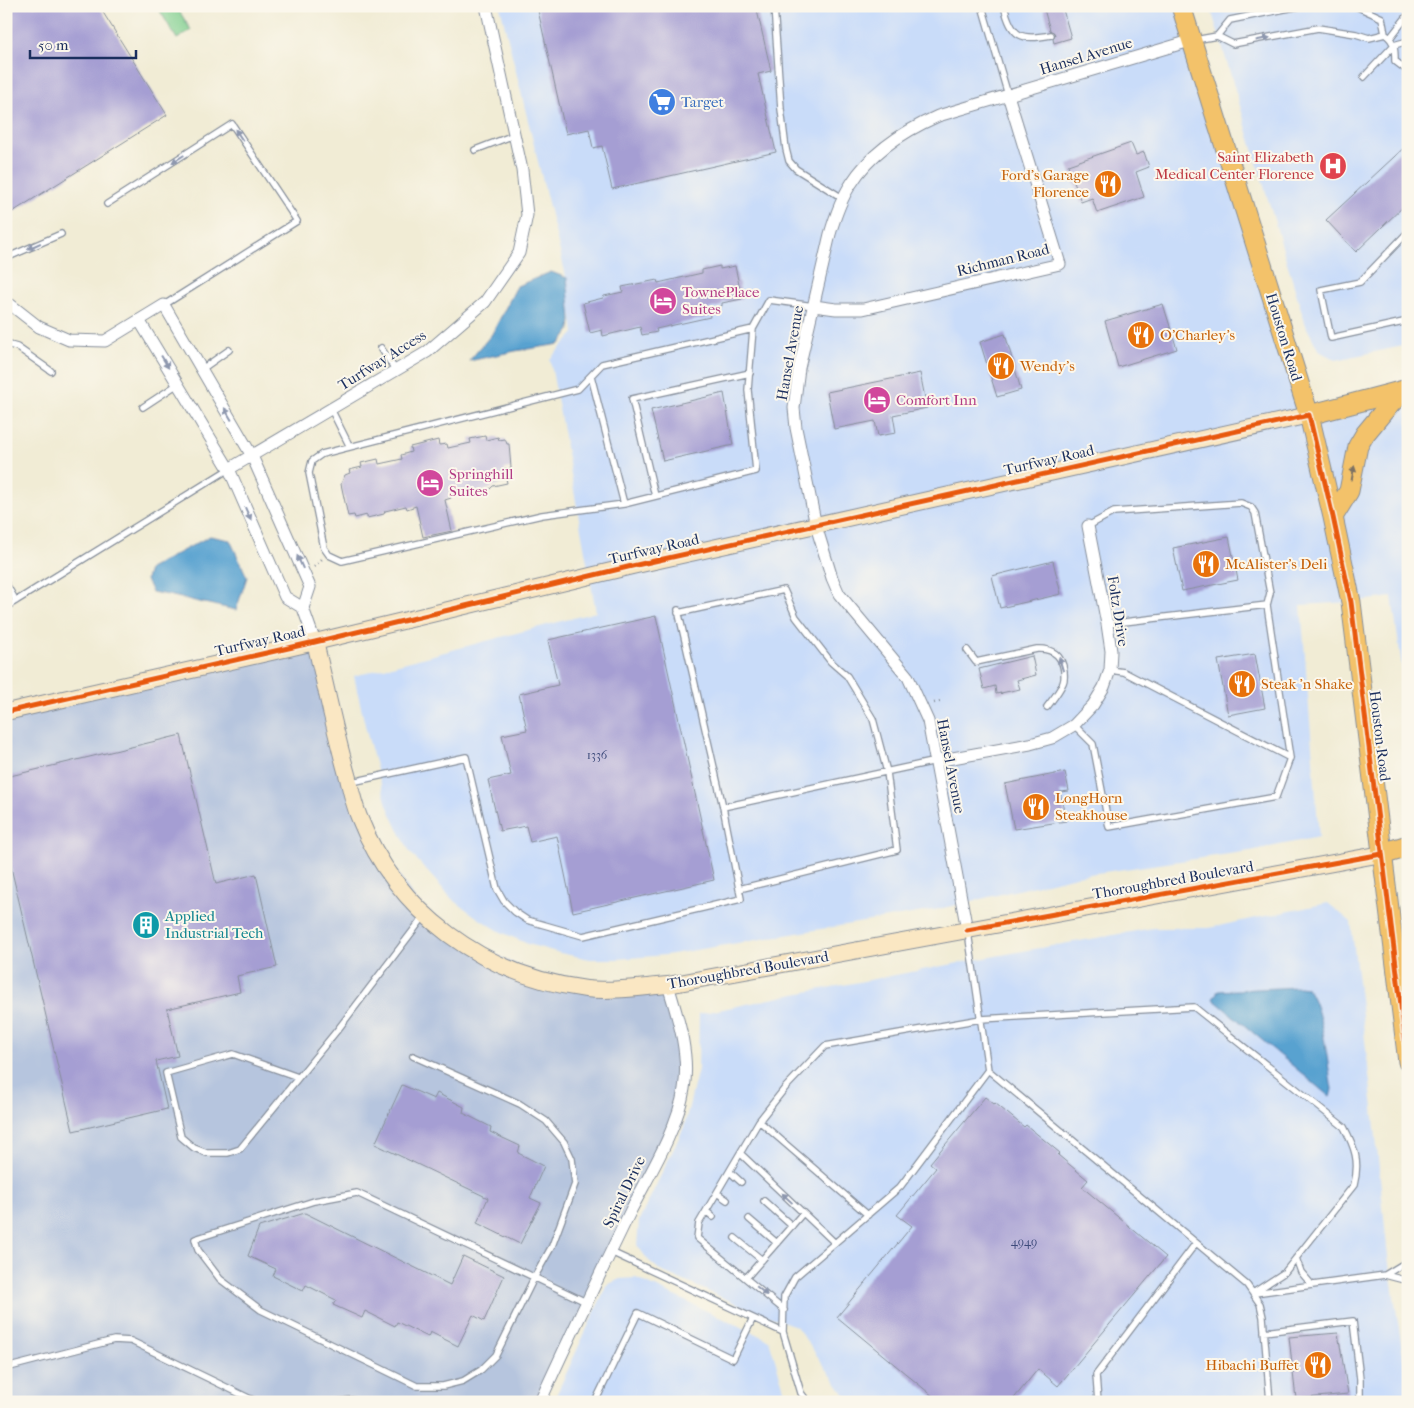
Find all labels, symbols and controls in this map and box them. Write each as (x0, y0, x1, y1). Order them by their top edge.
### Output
scale bar (30, 28, 136, 60)
street label: Hansel Avenue (1037, 33, 1135, 79)
one-way arrow (1256, 34, 1272, 42)
text: 50 m (38, 36, 69, 54)
supermarket icon: Target (647, 87, 677, 117)
place label: Target (681, 93, 725, 111)
one-way arrow (234, 128, 244, 141)
place label: Saint Elizabeth Medical Center Florence (1155, 148, 1315, 183)
hospital icon: Saint Elizabeth Medical Center Florence (1318, 151, 1348, 181)
one-way arrow (171, 155, 184, 164)
place label: Ford's Garage Florence (1001, 166, 1090, 201)
restaurant icon: Ford's Garage Florence (1093, 169, 1123, 199)
street label: Richman Road (955, 240, 1052, 280)
one-way arrow (27, 243, 41, 251)
place label: TownePlace Suites (682, 283, 760, 318)
hotel icon: TownePlace Suites (648, 286, 678, 316)
street label: Houston Road (1262, 291, 1306, 384)
street label: Hansel Avenue (773, 304, 807, 402)
restaurant icon: O'Charley's (1126, 320, 1156, 350)
street label: Turfway Access (335, 326, 430, 394)
place label: O'Charley's (1160, 326, 1235, 344)
restaurant icon: Wendy's (986, 351, 1016, 381)
one-way arrow (160, 355, 169, 368)
place label: Wendy's (1019, 357, 1075, 375)
hotel icon: Comfort Inn (862, 385, 892, 415)
place label: Comfort Inn (896, 391, 977, 409)
one-way arrow (223, 407, 232, 420)
street label: Turfway Road (1002, 441, 1097, 479)
one-way arrow (1349, 464, 1357, 480)
place label: Springhill Suites (449, 465, 514, 500)
hotel icon: Springhill Suites (415, 468, 445, 498)
one-way arrow (245, 507, 253, 521)
street label: Turfway Road (607, 530, 702, 568)
restaurant icon: McAlister's Deli (1191, 549, 1221, 579)
one-way arrow (295, 555, 303, 569)
place label: McAlister's Deli (1225, 555, 1328, 573)
street label: Foltz Drive (1104, 574, 1133, 648)
street label: Turfway Road (213, 622, 308, 660)
one-way arrow (1057, 656, 1065, 671)
restaurant icon: Steak 'n Shake (1227, 669, 1257, 699)
place label: Steak 'n Shake (1261, 675, 1353, 693)
street label: Houston Road (1366, 690, 1395, 783)
street label: Hansel Avenue (933, 717, 969, 815)
house number: 1336 (587, 748, 608, 762)
place label: LongHorn Steakhouse (1055, 789, 1128, 824)
restaurant icon: LongHorn Steakhouse (1021, 792, 1051, 822)
street label: Thoroughbred Boulevard (1091, 857, 1256, 903)
place label: Applied Industrial Tech (164, 907, 264, 942)
building icon: Applied Industrial Tech (131, 910, 161, 940)
street label: Thoroughbred Boulevard (666, 947, 831, 993)
street label: Spiral Drive (599, 1153, 649, 1231)
one-way arrow (781, 1192, 793, 1204)
house number: 4949 (1011, 1235, 1037, 1249)
one-way arrow (755, 1286, 768, 1297)
restaurant icon: Hibachi Buffet (1303, 1350, 1333, 1380)
place label: Hibachi Buffet (1206, 1356, 1300, 1374)

